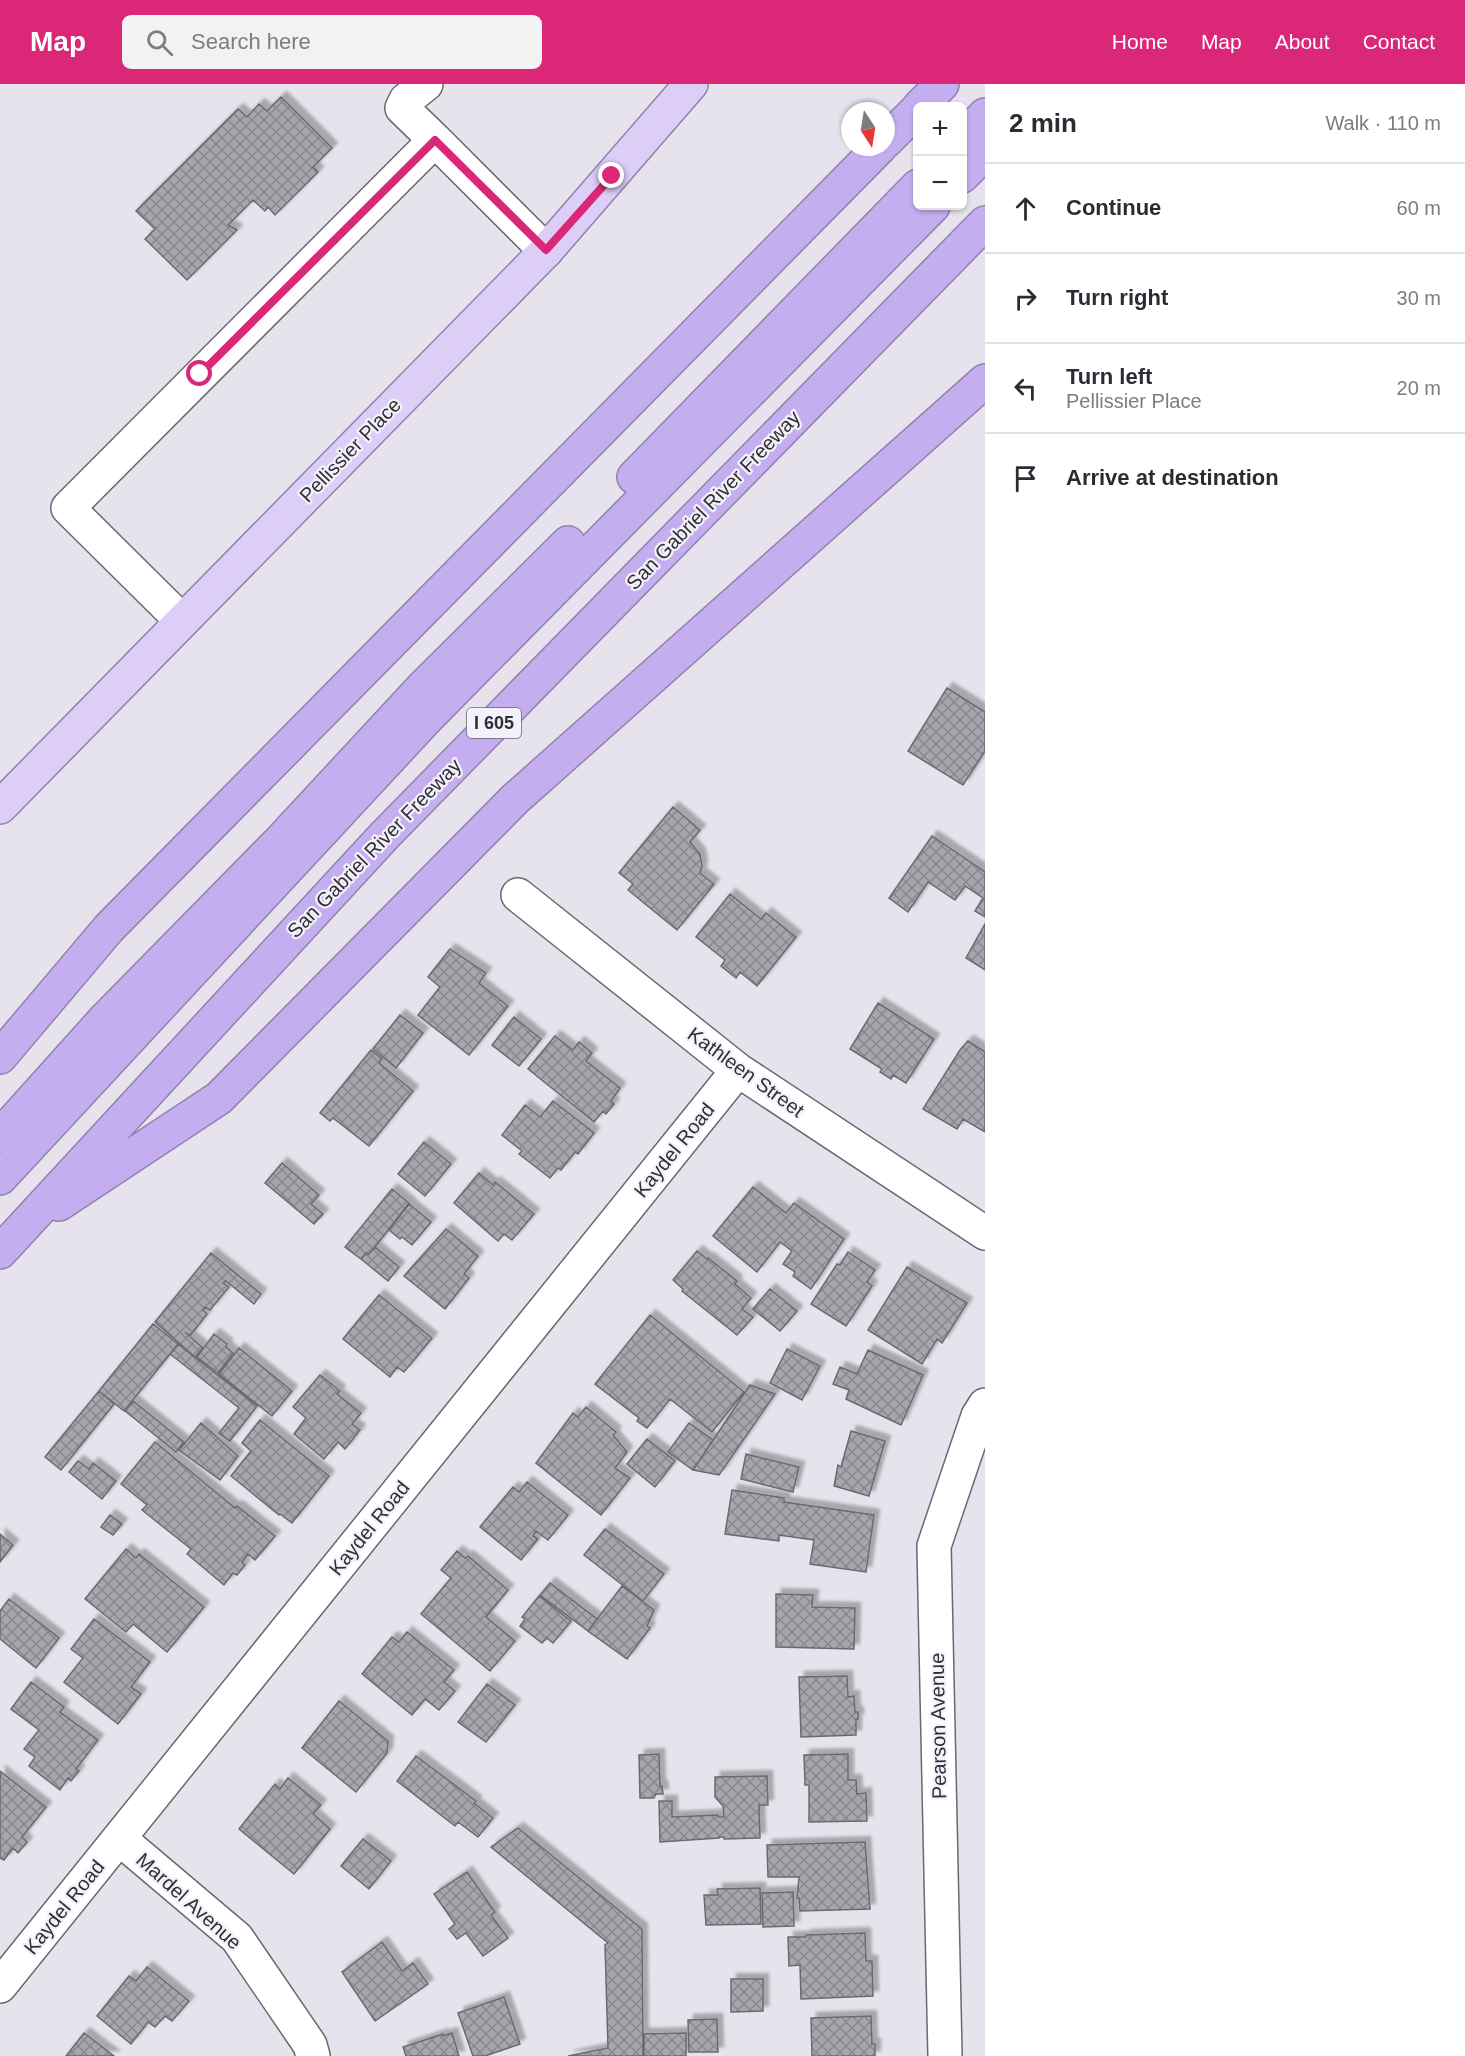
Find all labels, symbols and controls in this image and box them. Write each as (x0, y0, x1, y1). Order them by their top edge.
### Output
search box (122, 15, 542, 69)
text: Map (30, 26, 86, 57)
icon: search (143, 26, 176, 59)
text: Search here (191, 29, 311, 54)
text: Home (1112, 30, 1168, 53)
text: Map (1201, 30, 1242, 53)
text: About (1275, 30, 1330, 53)
text: Contact (1363, 30, 1435, 53)
north arrow (841, 102, 895, 156)
map controls (913, 102, 967, 210)
button: + (913, 102, 967, 156)
text: 2 min (1009, 108, 1077, 138)
text: Walk · 110 m (1325, 112, 1441, 134)
button: − (913, 156, 967, 210)
route end (598, 162, 624, 188)
icon: ahead (1009, 192, 1042, 225)
text: Continue (1066, 195, 1161, 220)
text: 60 m (1397, 197, 1441, 219)
icon: right (1009, 282, 1042, 315)
text: Turn right (1066, 285, 1168, 310)
text: 30 m (1397, 287, 1441, 309)
route start (186, 360, 212, 386)
text: Turn left (1066, 364, 1152, 389)
icon: left (1009, 372, 1042, 405)
text: 20 m (1397, 377, 1441, 399)
text: Pellissier Place (1066, 390, 1202, 412)
street label: Pellissier Place (295, 394, 405, 506)
street label: San Gabriel River Freeway (622, 406, 804, 594)
icon: arrive (1009, 462, 1042, 495)
text: Arrive at destination (1066, 465, 1279, 490)
road number: I 605 (467, 708, 521, 738)
street label: San Gabriel River Freeway (283, 754, 465, 942)
street label: Kathleen Street (684, 1023, 809, 1122)
street label: Kaydel Road (629, 1099, 719, 1201)
street label: Kaydel Road (324, 1477, 414, 1579)
street label: Pearson Avenue (926, 1653, 950, 1799)
street label: Mardel Avenue (132, 1848, 246, 1954)
street label: Kaydel Road (19, 1856, 109, 1958)

